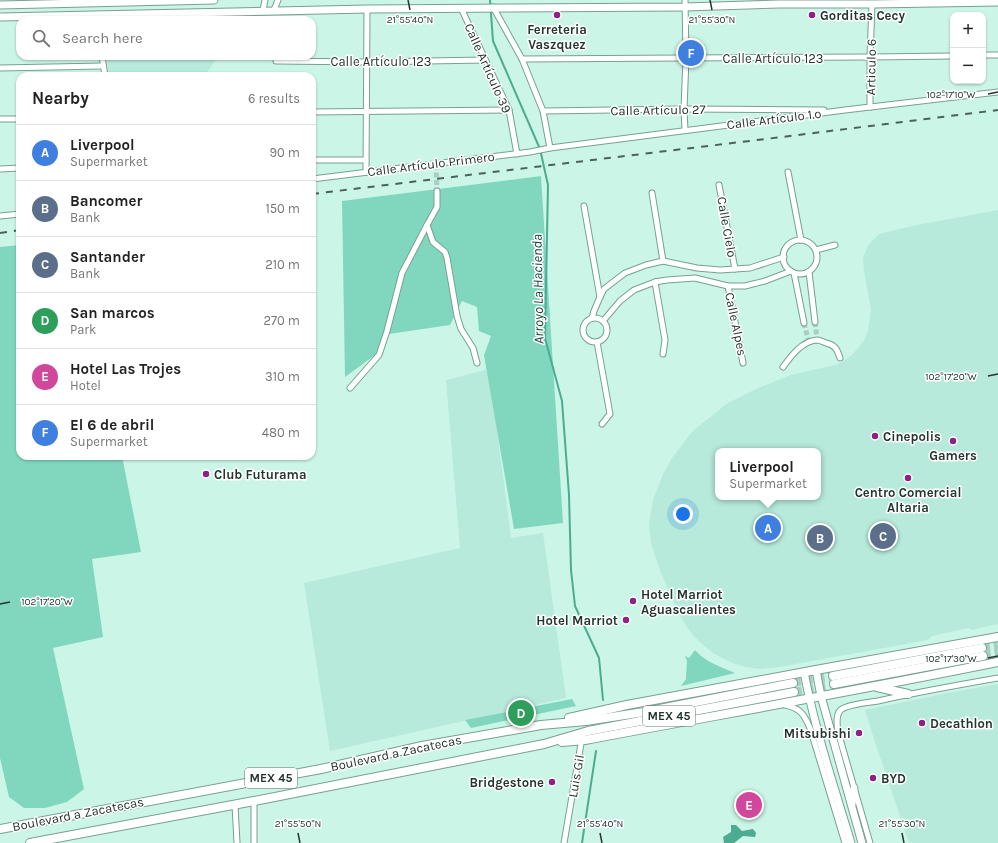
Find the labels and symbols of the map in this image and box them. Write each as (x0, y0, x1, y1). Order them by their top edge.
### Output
place label: Gorditas Cecy (820, 8, 905, 23)
marker: Ferreteria Vaszquez (552, 10, 562, 20)
marker: Gorditas Cecy (807, 10, 817, 20)
text: 21°55'40"N (387, 14, 433, 26)
text: 21°55'30"N (689, 14, 735, 26)
street label: Calle Artículo 39 (461, 21, 515, 115)
place label: Ferreteria Vaszquez (527, 22, 587, 53)
pin: F (678, 38, 704, 68)
street label: Articulo 6 (863, 38, 879, 96)
street label: Calle Artículo 123 (722, 51, 824, 66)
street label: Calle Artículo 123 (330, 54, 432, 69)
text: 102°17'10"W (926, 89, 976, 101)
street label: Calle Artículo 27 (610, 102, 706, 118)
street label: Calle Artículo 1.º (726, 106, 822, 132)
street label: Calle Artículo Primero (367, 149, 495, 179)
street label: Calle Cielo (714, 195, 740, 259)
water label: Arroyo La Hacienda (529, 234, 547, 344)
street label: Calle Alpes (722, 291, 750, 357)
text: 102°17'20"W (925, 371, 977, 383)
place label: Cinepolis (883, 429, 941, 444)
marker: Cinepolis (870, 431, 880, 441)
marker: Gamers (948, 436, 958, 446)
place label: Gamers (929, 448, 977, 463)
place label: Club Futurama (214, 467, 307, 482)
marker: Club Futurama (201, 469, 211, 479)
marker: Centro Comercial Altaria (903, 473, 913, 483)
place label: Centro Comercial Altaria (855, 485, 961, 515)
your location (673, 504, 693, 524)
pin: A (755, 513, 781, 543)
pin: C (870, 521, 896, 551)
pin: B (807, 523, 833, 553)
place label: Hotel Marriot Aguascalientes (641, 587, 736, 617)
text: 102°17'20"W (21, 596, 73, 608)
marker: Hotel Marriot Aguascalientes (628, 596, 638, 606)
place label: Hotel Marriot (536, 613, 618, 628)
marker: Hotel Marriot (621, 615, 631, 625)
text: 102°17'30"W (925, 653, 977, 665)
pin: D (508, 698, 534, 728)
road number: MEX 45 (643, 706, 695, 726)
place label: Decathlon (930, 716, 993, 731)
marker: Decathlon (917, 718, 927, 728)
place label: Mitsubishi (784, 726, 851, 741)
marker: Mitsubishi (854, 728, 864, 738)
street label: Boulevard a Zacatecas (329, 732, 463, 774)
street label: Luis Gil (565, 753, 587, 799)
road number: MEX 45 (245, 768, 297, 788)
place label: BYD (881, 771, 906, 786)
marker: BYD (868, 773, 878, 783)
place label: Bridgestone (469, 775, 544, 790)
marker: Bridgestone (547, 777, 557, 787)
pin: E (736, 790, 762, 820)
street label: Boulevard a Zacatecas (11, 794, 145, 834)
text: 21°55'50"N (275, 818, 321, 830)
text: 21°55'40"N (577, 818, 623, 830)
text: 21°55'30"N (879, 818, 925, 830)

